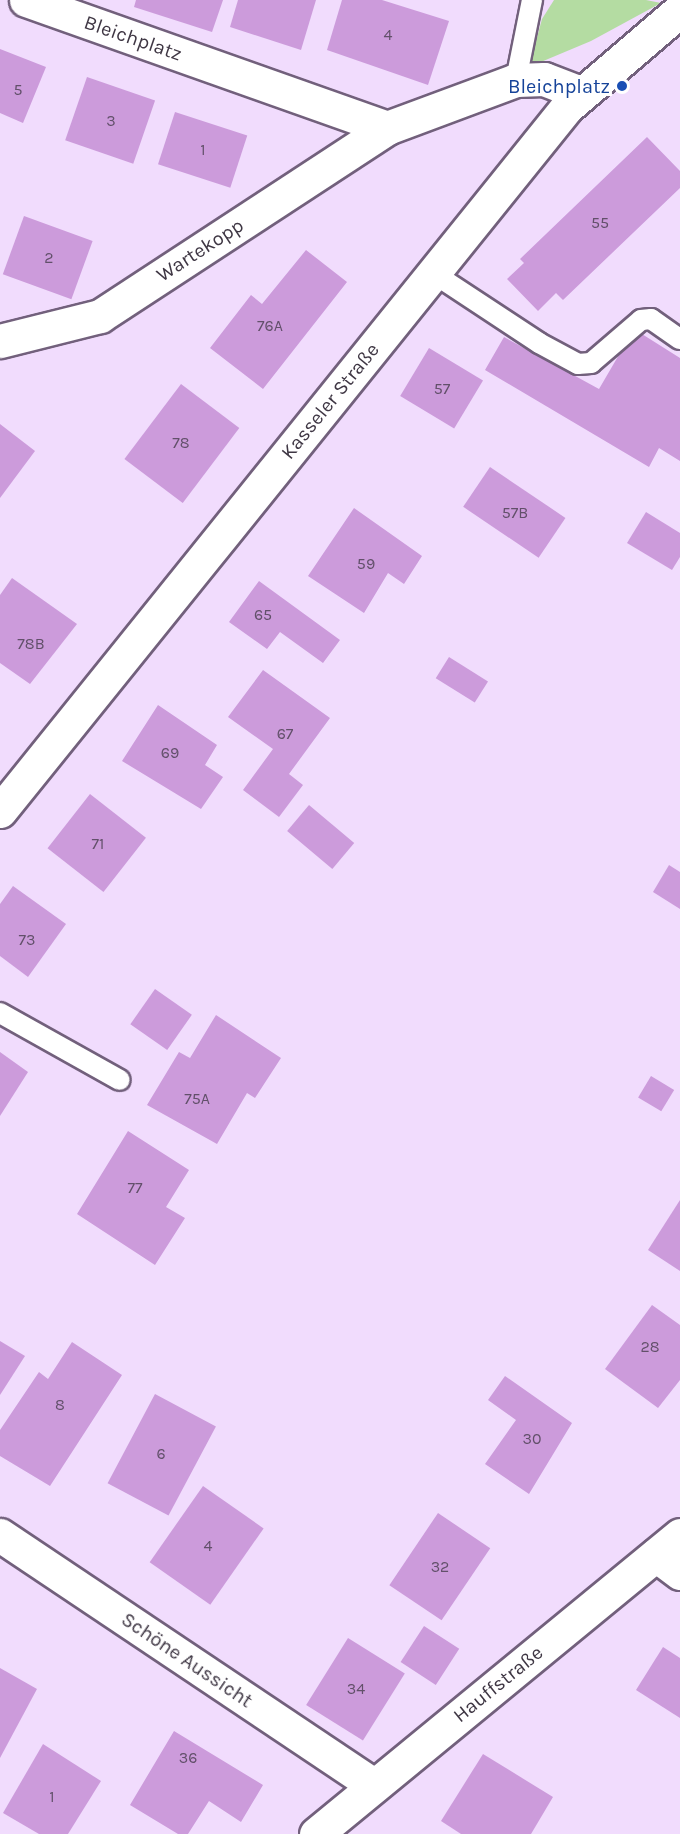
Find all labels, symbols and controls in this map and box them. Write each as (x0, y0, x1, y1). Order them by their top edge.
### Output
street label: Bleichplatz (81, 10, 185, 66)
house number: 4 (384, 25, 392, 45)
place label: Bleichplatz (508, 74, 610, 98)
marker: Bleichplatz (615, 79, 629, 93)
house number: 5 (13, 80, 23, 100)
house number: 3 (106, 111, 116, 131)
house number: 1 (200, 140, 206, 160)
street label: Wartekopp (152, 213, 248, 287)
house number: 55 (591, 213, 609, 233)
house number: 2 (44, 248, 54, 268)
house number: 76A (257, 316, 283, 336)
street label: Kasseler Straße (276, 338, 384, 464)
house number: 57 (434, 379, 450, 399)
house number: 78 (172, 433, 190, 453)
house number: 57B (502, 503, 528, 523)
house number: 59 (357, 554, 375, 574)
house number: 65 (254, 605, 272, 625)
house number: 78B (17, 634, 45, 654)
house number: 67 (277, 724, 293, 744)
house number: 69 (161, 743, 179, 763)
house number: 71 (92, 834, 104, 854)
house number: 73 (19, 930, 35, 950)
house number: 75A (184, 1089, 210, 1109)
house number: 77 (127, 1178, 143, 1198)
house number: 28 (640, 1337, 660, 1357)
house number: 8 (55, 1395, 65, 1415)
house number: 30 (523, 1429, 541, 1449)
house number: 6 (156, 1444, 166, 1464)
house number: 4 (204, 1536, 212, 1556)
house number: 32 (431, 1557, 449, 1577)
street label: Schöne Aussicht (117, 1607, 257, 1713)
street label: Hauffstraße (448, 1641, 548, 1727)
house number: 34 (347, 1679, 365, 1699)
house number: 36 (179, 1748, 197, 1768)
house number: 1 (49, 1787, 55, 1807)

